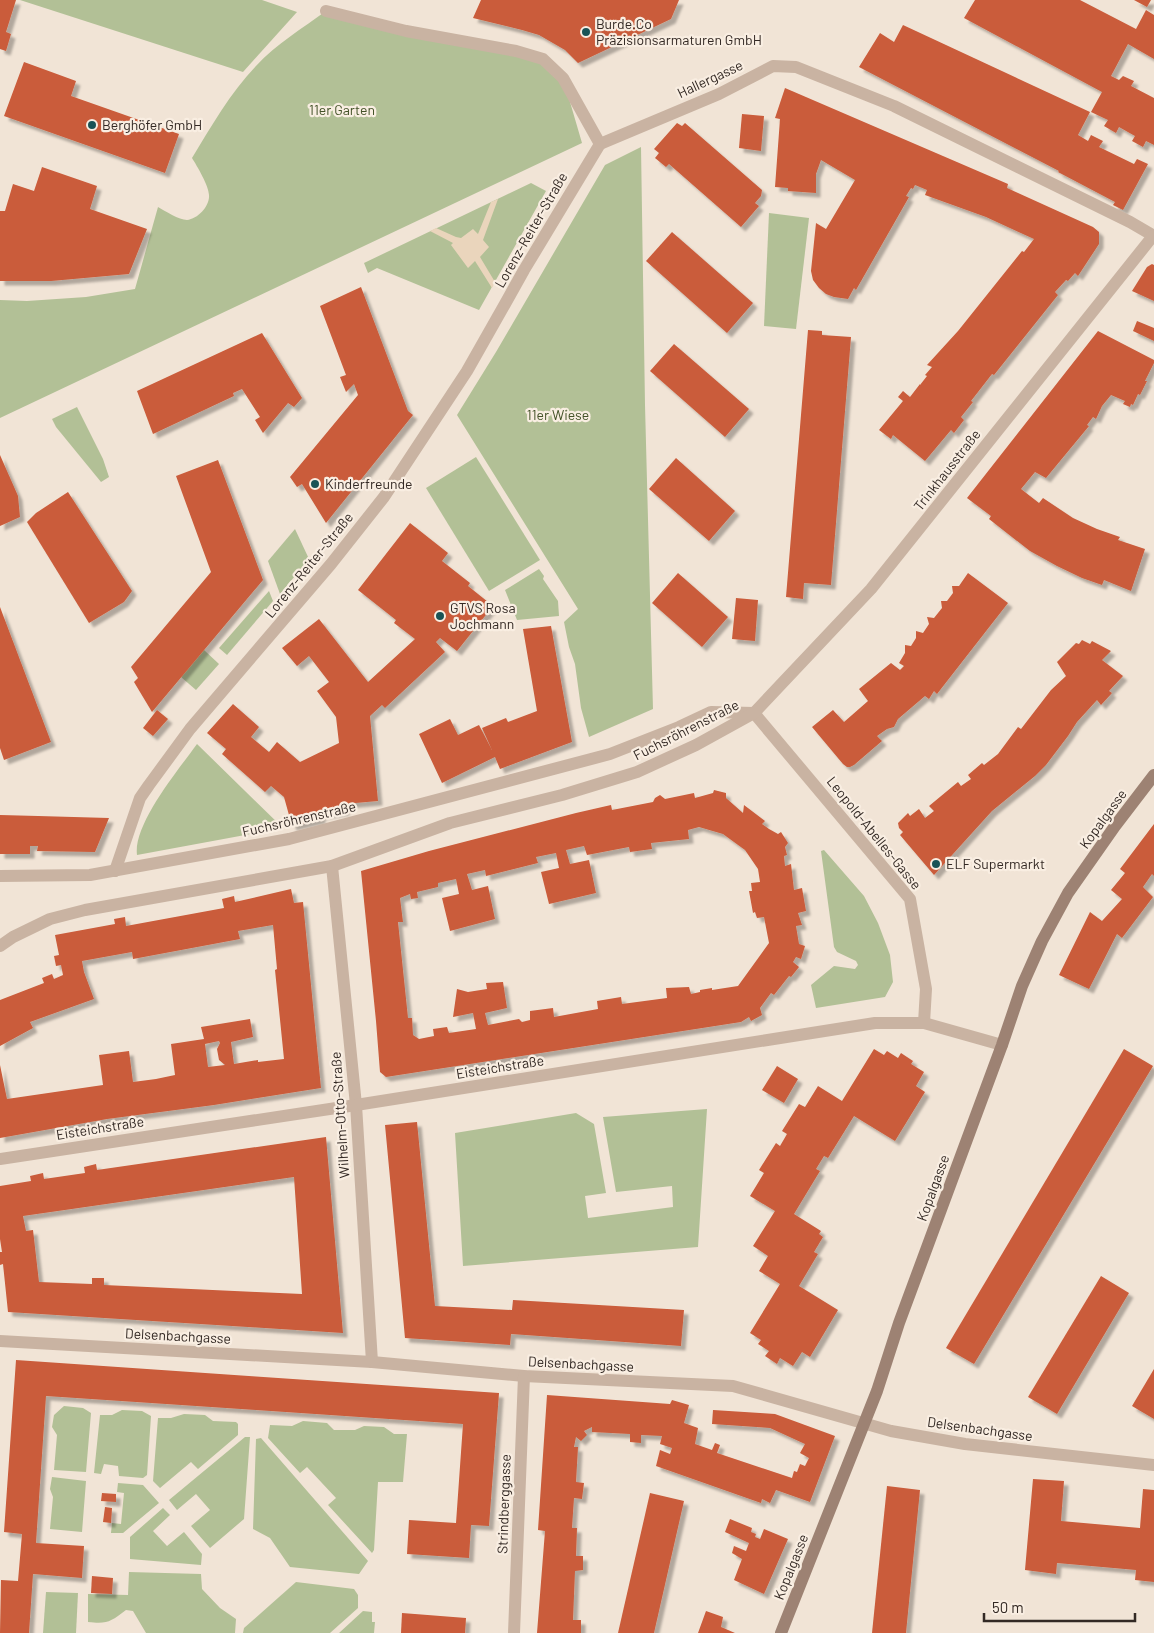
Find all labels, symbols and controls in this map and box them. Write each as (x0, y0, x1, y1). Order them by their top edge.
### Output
place label: Burde.Co Präzisionsarmaturen GmbH (596, 15, 762, 48)
marker: Burde.Co Präzisionsarmaturen GmbH (580, 26, 592, 38)
street label: Hallergasse (674, 56, 745, 101)
park label: 11er Garten (309, 101, 375, 118)
place label: Berghöfer GmbH (102, 116, 202, 133)
marker: Berghöfer GmbH (86, 119, 98, 131)
street label: Lorenz-Reiter-Straße (491, 169, 571, 291)
park label: 11er Wiese (527, 406, 589, 423)
street label: Trinkhausstraße (910, 426, 984, 514)
place label: Kinderfreunde (325, 475, 413, 492)
marker: Kinderfreunde (309, 478, 321, 490)
street label: Lorenz-Reiter-Straße (261, 509, 356, 621)
place label: GTVS Rosa Jochmann (450, 599, 516, 632)
marker: GTVS Rosa Jochmann (434, 610, 446, 622)
street label: Fuchsröhrenstraße (630, 696, 741, 764)
street label: Leopold-Abelles-Gasse (824, 773, 925, 893)
street label: Kopalgasse (1075, 786, 1130, 852)
street label: Fuchsröhrenstraße (240, 797, 357, 840)
place label: ELF Supermarkt (946, 855, 1045, 872)
marker: ELF Supermarkt (930, 858, 942, 870)
street label: Wilhelm-Otto-Straße (327, 1051, 352, 1179)
street label: Eisteichstraße (455, 1051, 545, 1082)
street label: Eisteichstraße (55, 1112, 145, 1143)
street label: Kopalgasse (913, 1152, 952, 1223)
street label: Delsenbachgasse (125, 1324, 231, 1347)
street label: Delsenbachgasse (528, 1352, 634, 1375)
street label: Delsenbachgasse (926, 1413, 1034, 1444)
street label: Strindberggasse (493, 1454, 514, 1554)
street label: Kopalgasse (770, 1531, 811, 1602)
scale bar (984, 1590, 1135, 1622)
text: 50 m (992, 1598, 1024, 1616)

